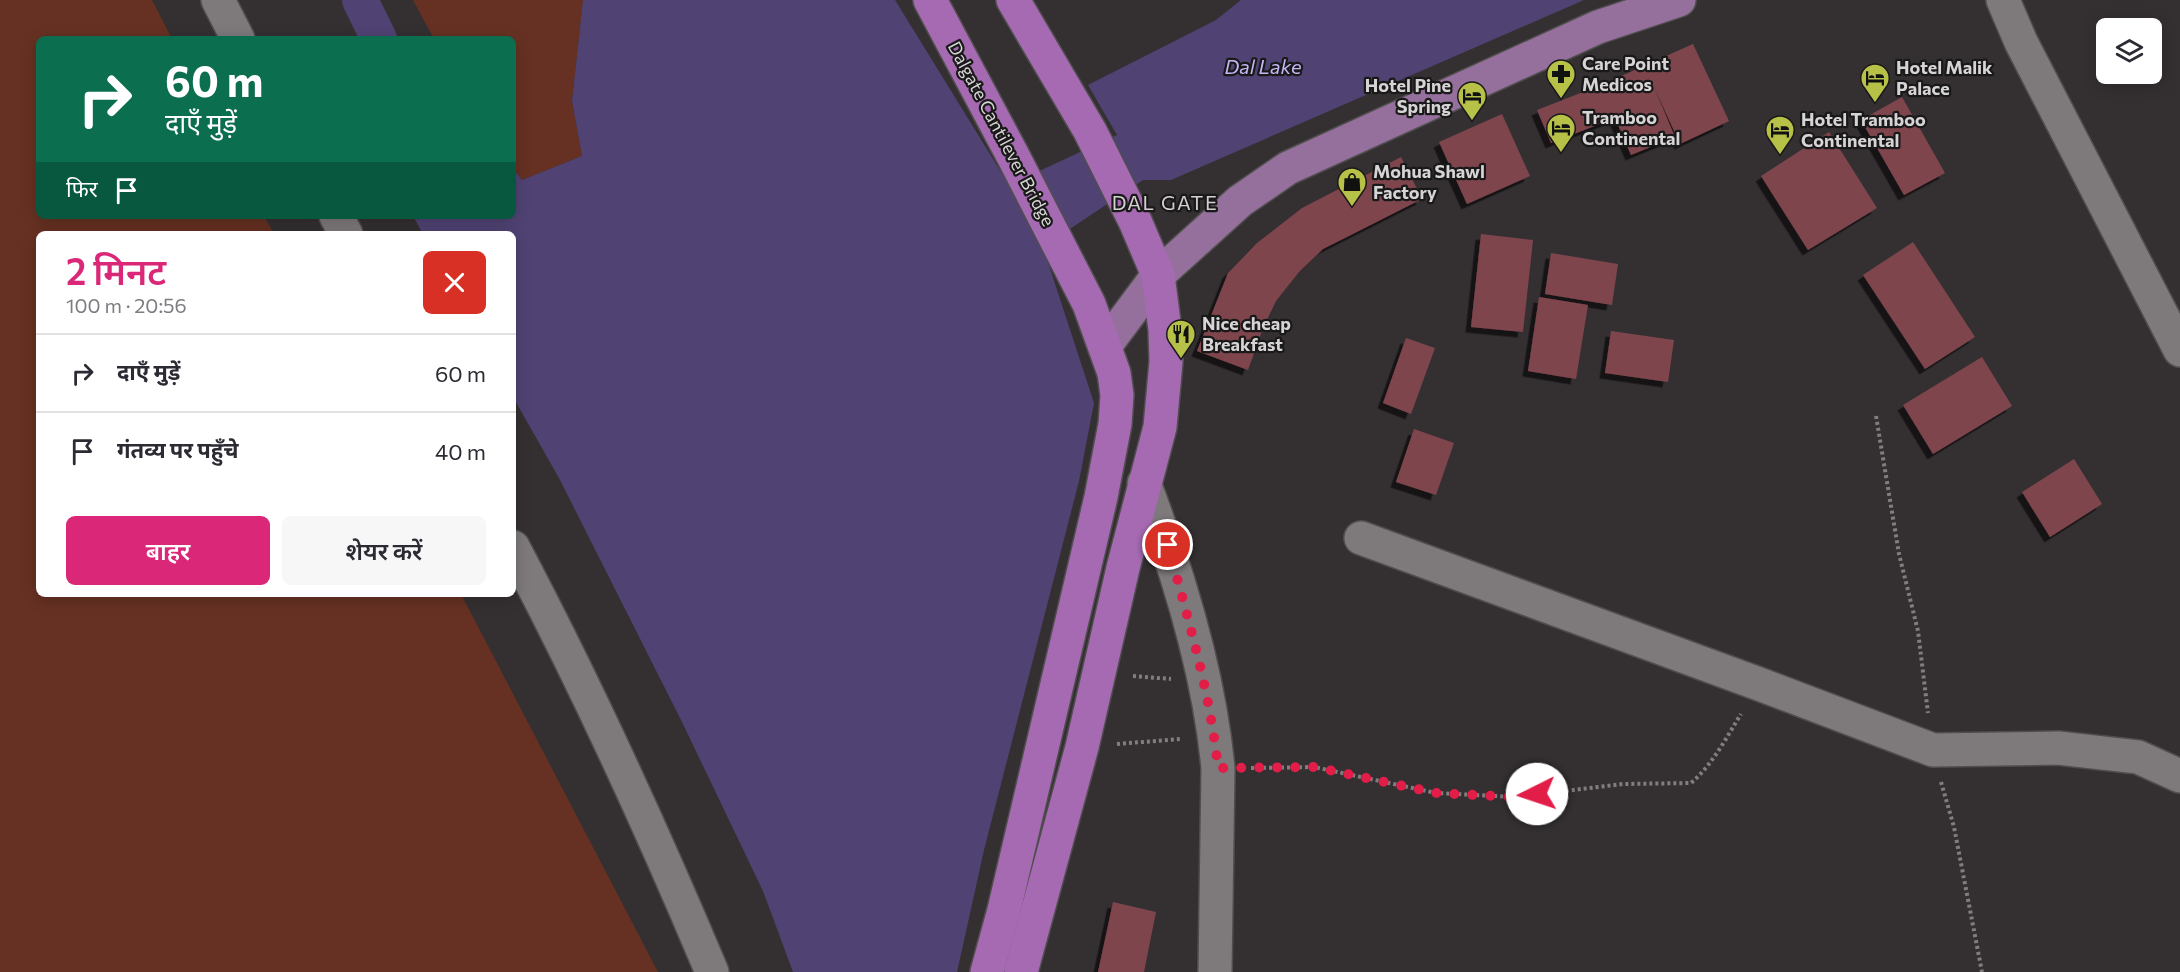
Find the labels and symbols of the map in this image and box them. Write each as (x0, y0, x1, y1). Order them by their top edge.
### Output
street label: Dalgate Cantilever Bridge (944, 37, 1060, 230)
place label: Care Point Medicos (1582, 52, 1669, 95)
water label: Dal Lake (1225, 54, 1302, 78)
place label: Hotel Malik Palace (1896, 56, 1993, 99)
pharmacy icon: Care Point Medicos (1545, 58, 1577, 100)
hotel icon: Hotel Malik Palace (1859, 62, 1891, 104)
place label: Hotel Pine Spring (1365, 74, 1451, 117)
hotel icon: Hotel Pine Spring (1456, 80, 1488, 122)
place label: Tramboo Continental (1582, 106, 1680, 149)
place label: Hotel Tramboo Continental (1801, 108, 1926, 151)
hotel icon: Tramboo Continental (1545, 112, 1577, 154)
hotel icon: Hotel Tramboo Continental (1764, 114, 1796, 156)
place label: Mohua Shawl Factory (1373, 160, 1485, 203)
shop icon: Mohua Shawl Factory (1336, 166, 1368, 208)
district label: DAL GATE (1112, 190, 1218, 214)
place label: Nice cheap Breakfast (1202, 312, 1291, 355)
restaurant icon: Nice cheap Breakfast (1165, 318, 1197, 360)
pin (1142, 519, 1193, 570)
position arrow (1505, 762, 1569, 826)

